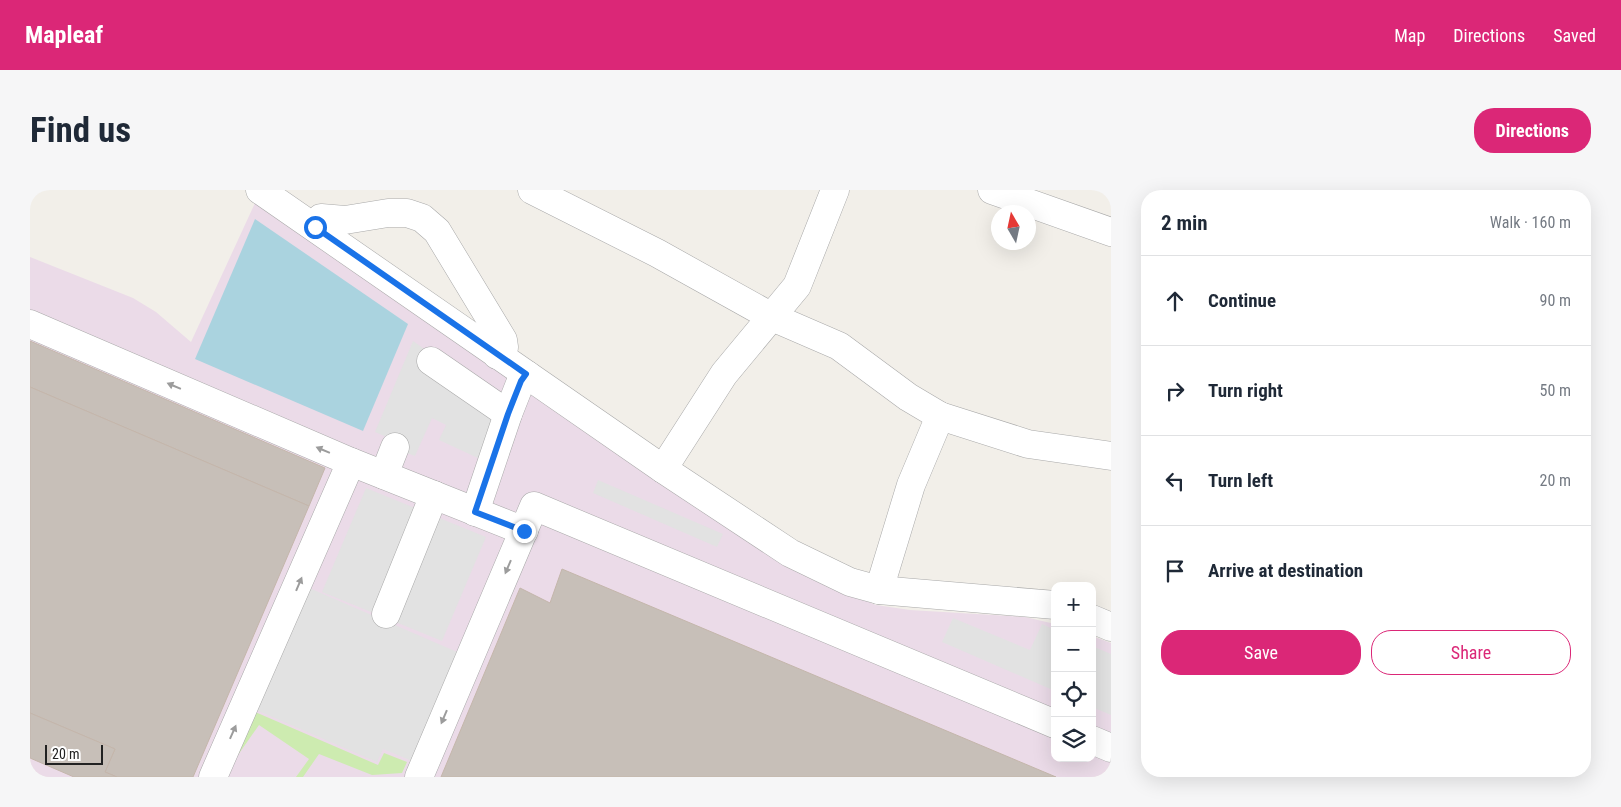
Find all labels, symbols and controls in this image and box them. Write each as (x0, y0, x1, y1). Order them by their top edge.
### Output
text: Mapleaf (25, 21, 103, 49)
text: Map (1394, 25, 1425, 46)
text: Directions (1453, 25, 1525, 46)
text: Saved (1553, 25, 1596, 46)
button: Directions (1474, 108, 1591, 153)
text: Find us (30, 110, 131, 151)
north arrow (991, 205, 1036, 250)
text: 2 min (1161, 211, 1208, 235)
text: Walk · 160 m (1490, 213, 1571, 232)
route start (304, 216, 327, 239)
icon: ahead (1161, 287, 1189, 315)
text: Continue (1208, 289, 1276, 312)
text: 90 m (1539, 291, 1571, 310)
icon: right (1161, 377, 1189, 405)
text: Turn right (1208, 379, 1283, 402)
one-way arrow (167, 381, 181, 389)
text: 50 m (1539, 381, 1571, 400)
one-way arrow (316, 446, 330, 454)
icon: left (1161, 467, 1189, 495)
text: Turn left (1208, 469, 1273, 492)
text: 20 m (1539, 471, 1571, 490)
route end (513, 520, 536, 543)
icon: arrive (1161, 557, 1189, 585)
text: Arrive at destination (1208, 559, 1363, 582)
one-way arrow (504, 560, 512, 574)
one-way arrow (295, 577, 303, 591)
map controls (1051, 582, 1096, 762)
button: + (1051, 582, 1096, 627)
button: − (1051, 627, 1096, 672)
button: Save (1161, 630, 1361, 675)
button: Share (1371, 630, 1571, 675)
button: locate (1051, 672, 1096, 717)
one-way arrow (440, 710, 448, 724)
button: layers (1051, 717, 1096, 762)
one-way arrow (229, 725, 237, 739)
scale bar (45, 742, 102, 765)
text: 20 m (52, 746, 80, 762)

